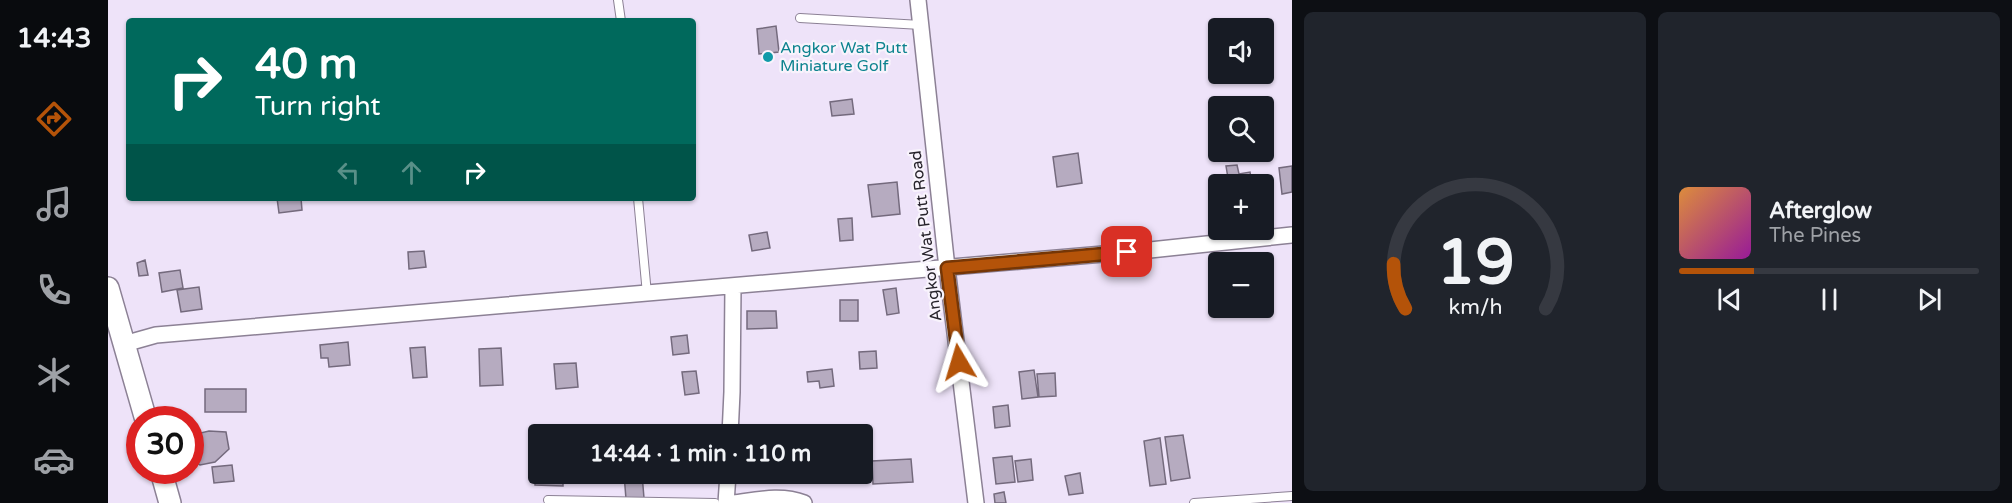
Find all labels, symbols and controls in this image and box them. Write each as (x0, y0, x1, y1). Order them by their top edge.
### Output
map controls (1208, 18, 1274, 318)
button: sound (1208, 18, 1274, 84)
text: 14:43 (17, 22, 91, 55)
place label: Angkor Wat Putt Miniature Golf (780, 38, 908, 76)
text: 40 m (255, 39, 357, 90)
icon: right (156, 42, 234, 120)
marker: Angkor Wat Putt Miniature Golf (761, 50, 775, 64)
text: Turn right (255, 90, 381, 123)
button: search (1208, 96, 1274, 162)
icon: directions (33, 98, 75, 140)
street label: Angkor Wat Putt Road (906, 149, 946, 323)
icon: left (332, 156, 365, 189)
icon: ahead (395, 156, 428, 189)
icon: right (458, 156, 491, 189)
button: + (1208, 174, 1274, 240)
icon: music (33, 183, 75, 225)
text: Afterglow (1769, 198, 1872, 224)
text: The Pines (1769, 224, 1861, 248)
pin (1101, 226, 1152, 277)
text: 19 (1436, 226, 1514, 301)
icon: arrive (1110, 235, 1143, 268)
button: − (1208, 252, 1274, 318)
icon: phone (33, 269, 75, 311)
icon: previous (1713, 283, 1746, 316)
icon: pause (1813, 283, 1846, 316)
icon: next (1913, 283, 1946, 316)
text: km/h (1448, 294, 1502, 320)
position arrow (927, 330, 991, 394)
icon: climate (33, 354, 75, 396)
speed limit sign: 30 (126, 406, 204, 484)
icon: car (33, 439, 75, 481)
text: 14:44 · 1 min · 110 m (590, 441, 811, 467)

